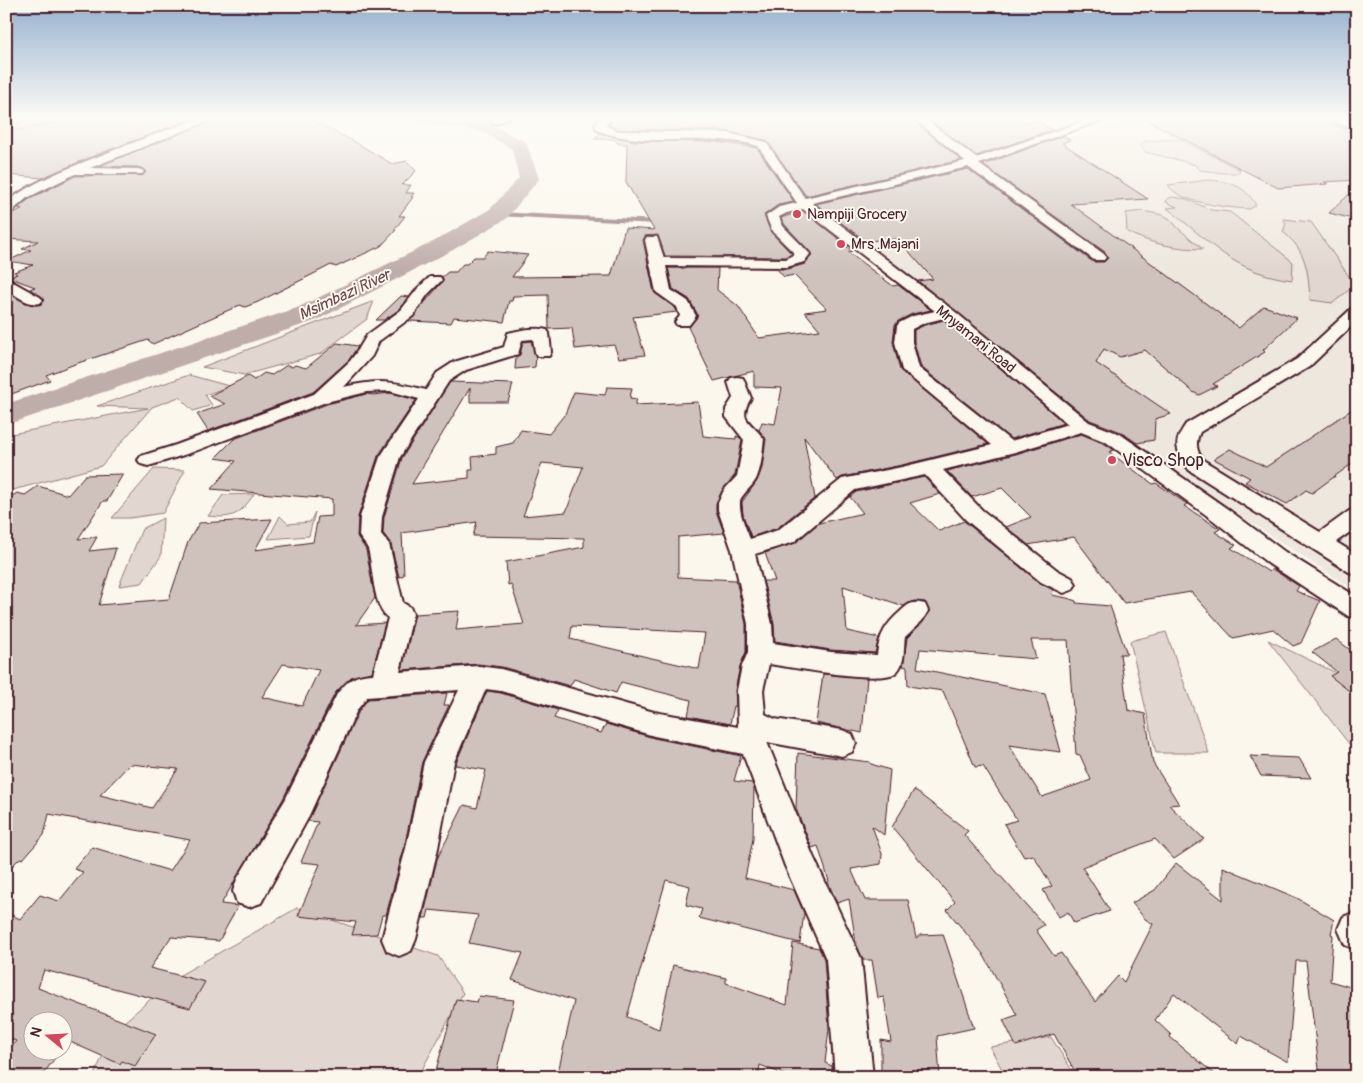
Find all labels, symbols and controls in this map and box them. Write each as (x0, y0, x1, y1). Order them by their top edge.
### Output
place label: Nampiji Grocery (807, 205, 907, 224)
marker: Nampiji Grocery (791, 208, 803, 220)
place label: Mrs .Majani (851, 235, 919, 254)
marker: Mrs .Majani (835, 238, 847, 250)
water label: Msimbazi River (295, 264, 395, 325)
street label: Mnyamani Road (932, 301, 1020, 378)
place label: Visco Shop (1122, 449, 1204, 472)
marker: Visco Shop (1106, 454, 1118, 466)
north arrow (22, 1010, 72, 1060)
text: N (27, 1025, 46, 1039)

